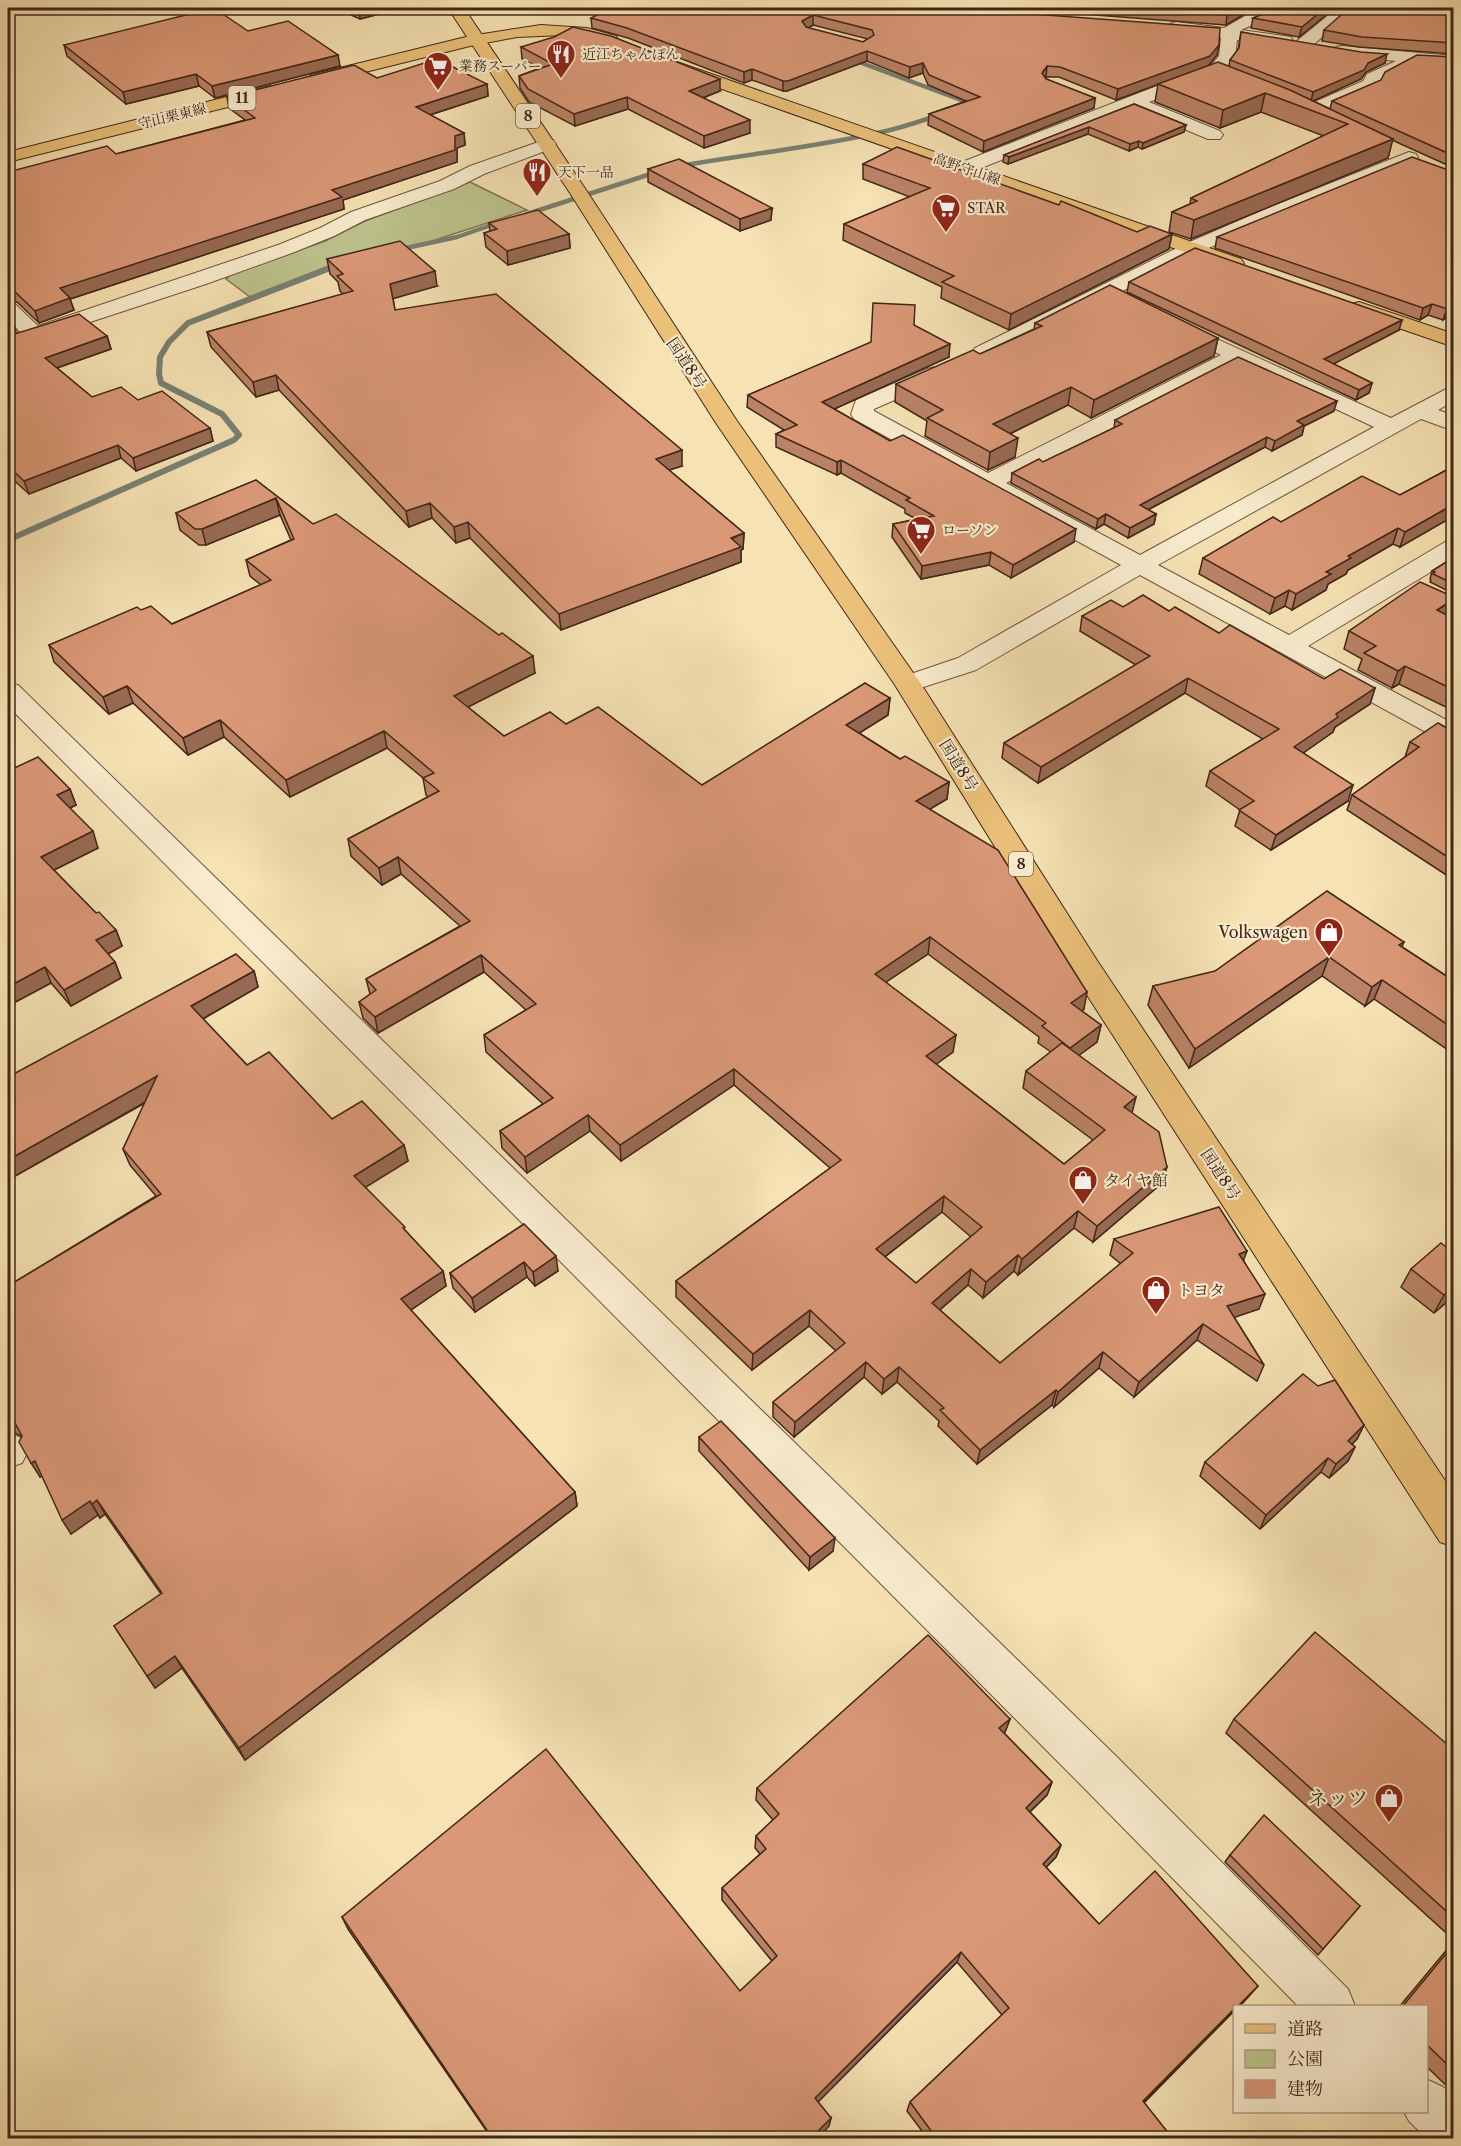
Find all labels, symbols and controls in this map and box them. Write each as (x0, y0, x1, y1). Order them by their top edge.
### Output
restaurant icon: 近江ちゃんぽん (545, 38, 577, 80)
place label: 近江ちゃんぽん (582, 45, 680, 63)
supermarket icon: 業務スーパー (422, 50, 454, 92)
place label: 業務スーパー (459, 57, 542, 75)
road number: 11 (228, 86, 256, 110)
street label: 守山栗東線 (136, 99, 208, 133)
road number: 8 (516, 104, 540, 128)
street label: 高野守山線 (931, 149, 1003, 189)
restaurant icon: 天下一品 (521, 156, 553, 198)
place label: 天下一品 (558, 163, 614, 181)
supermarket icon: STAR (930, 192, 962, 234)
place label: STAR (967, 199, 1006, 217)
street label: 国道8号 (663, 334, 711, 392)
supermarket icon: ローソン (905, 514, 937, 556)
place label: ローソン (942, 521, 997, 539)
street label: 国道8号 (935, 735, 983, 795)
road number: 8 (1009, 852, 1033, 876)
shop icon: Volkswagen (1313, 916, 1345, 958)
place label: Volkswagen (1218, 922, 1308, 942)
street label: 国道8号 (1197, 1144, 1245, 1204)
shop icon: タイヤ館 (1067, 1164, 1099, 1206)
place label: タイヤ館 (1104, 1170, 1168, 1190)
shop icon: トヨタ (1140, 1274, 1172, 1316)
place label: トヨタ (1177, 1280, 1225, 1300)
shop icon: ネッツ (1373, 1782, 1405, 1824)
place label: ネッツ (1308, 1786, 1368, 1810)
legend (1233, 2005, 1428, 2113)
text: 道路 (1287, 2018, 1323, 2040)
text: 公園 (1287, 2048, 1323, 2070)
text: 建物 (1287, 2078, 1323, 2100)

